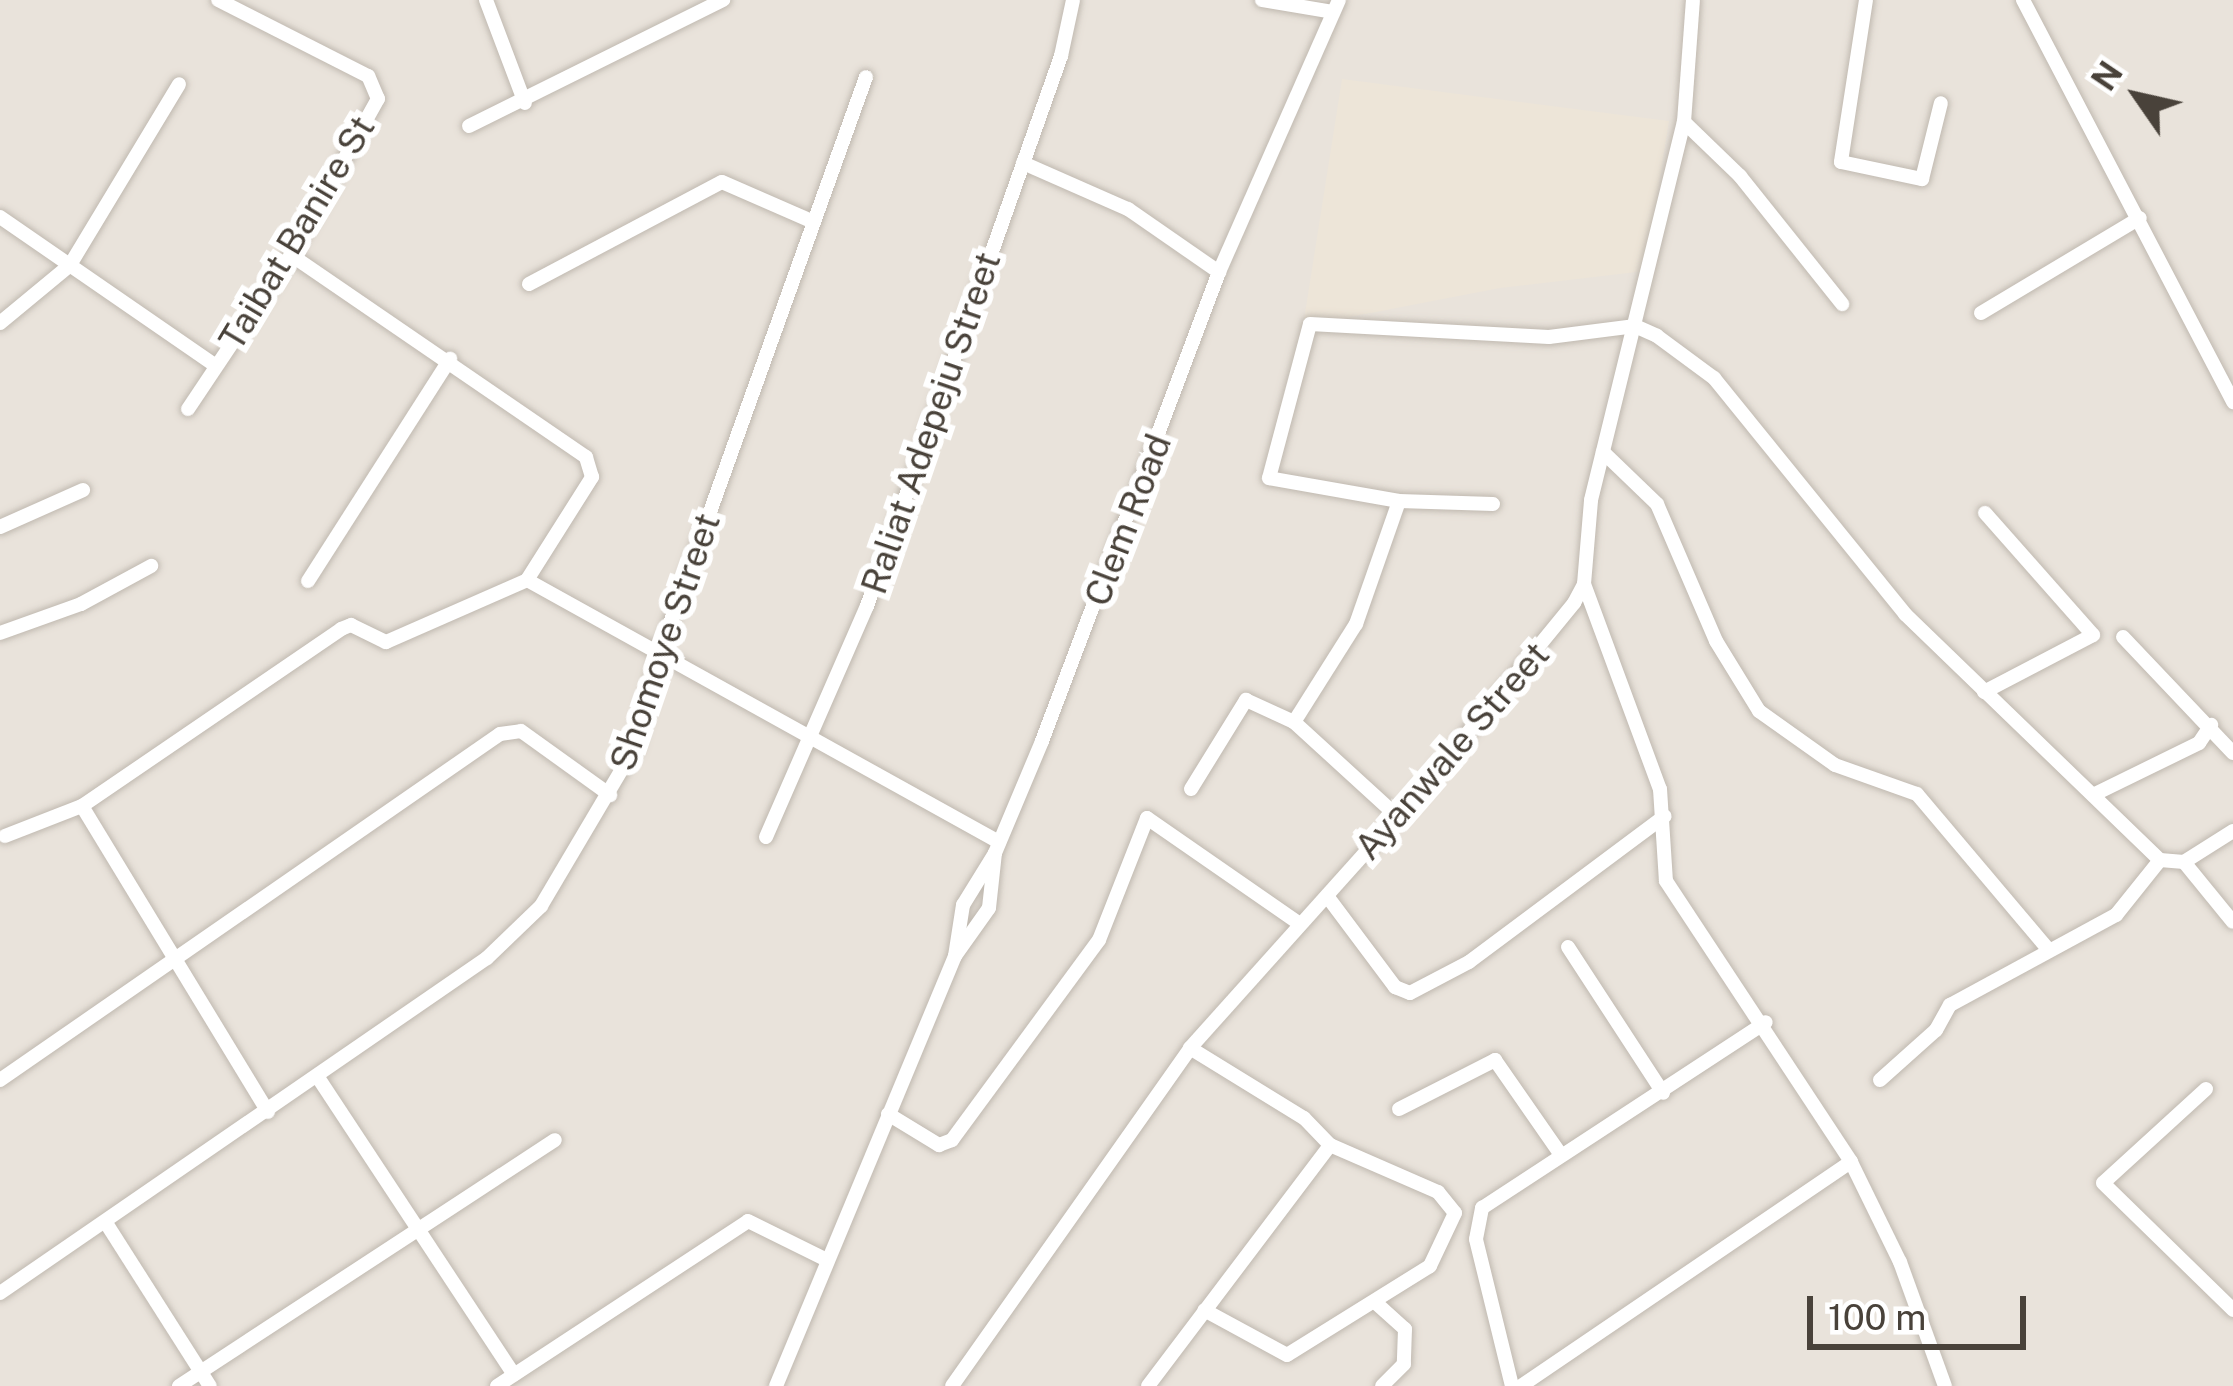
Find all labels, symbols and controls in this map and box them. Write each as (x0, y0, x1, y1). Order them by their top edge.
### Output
north arrow (2077, 36, 2197, 156)
text: N (2084, 55, 2130, 97)
street label: Taibat Banire St (210, 108, 384, 358)
street label: Raliat Adepeju Street (852, 247, 1010, 599)
street label: Clem Road (1076, 428, 1180, 612)
street label: Shomoye Street (601, 507, 729, 777)
street label: Ayanwale Street (1346, 633, 1558, 869)
scale bar (1813, 1272, 2032, 1346)
text: 100 m (1828, 1296, 1926, 1338)

